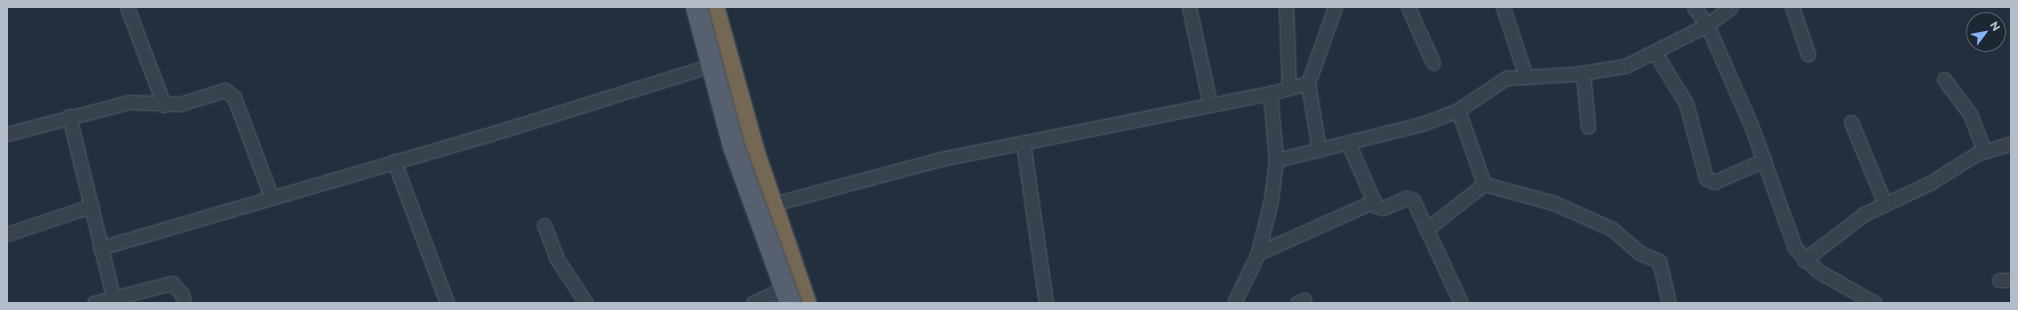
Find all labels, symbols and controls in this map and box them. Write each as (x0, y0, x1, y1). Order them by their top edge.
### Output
north arrow (1966, 12, 2006, 52)
text: N (1987, 19, 2004, 34)

